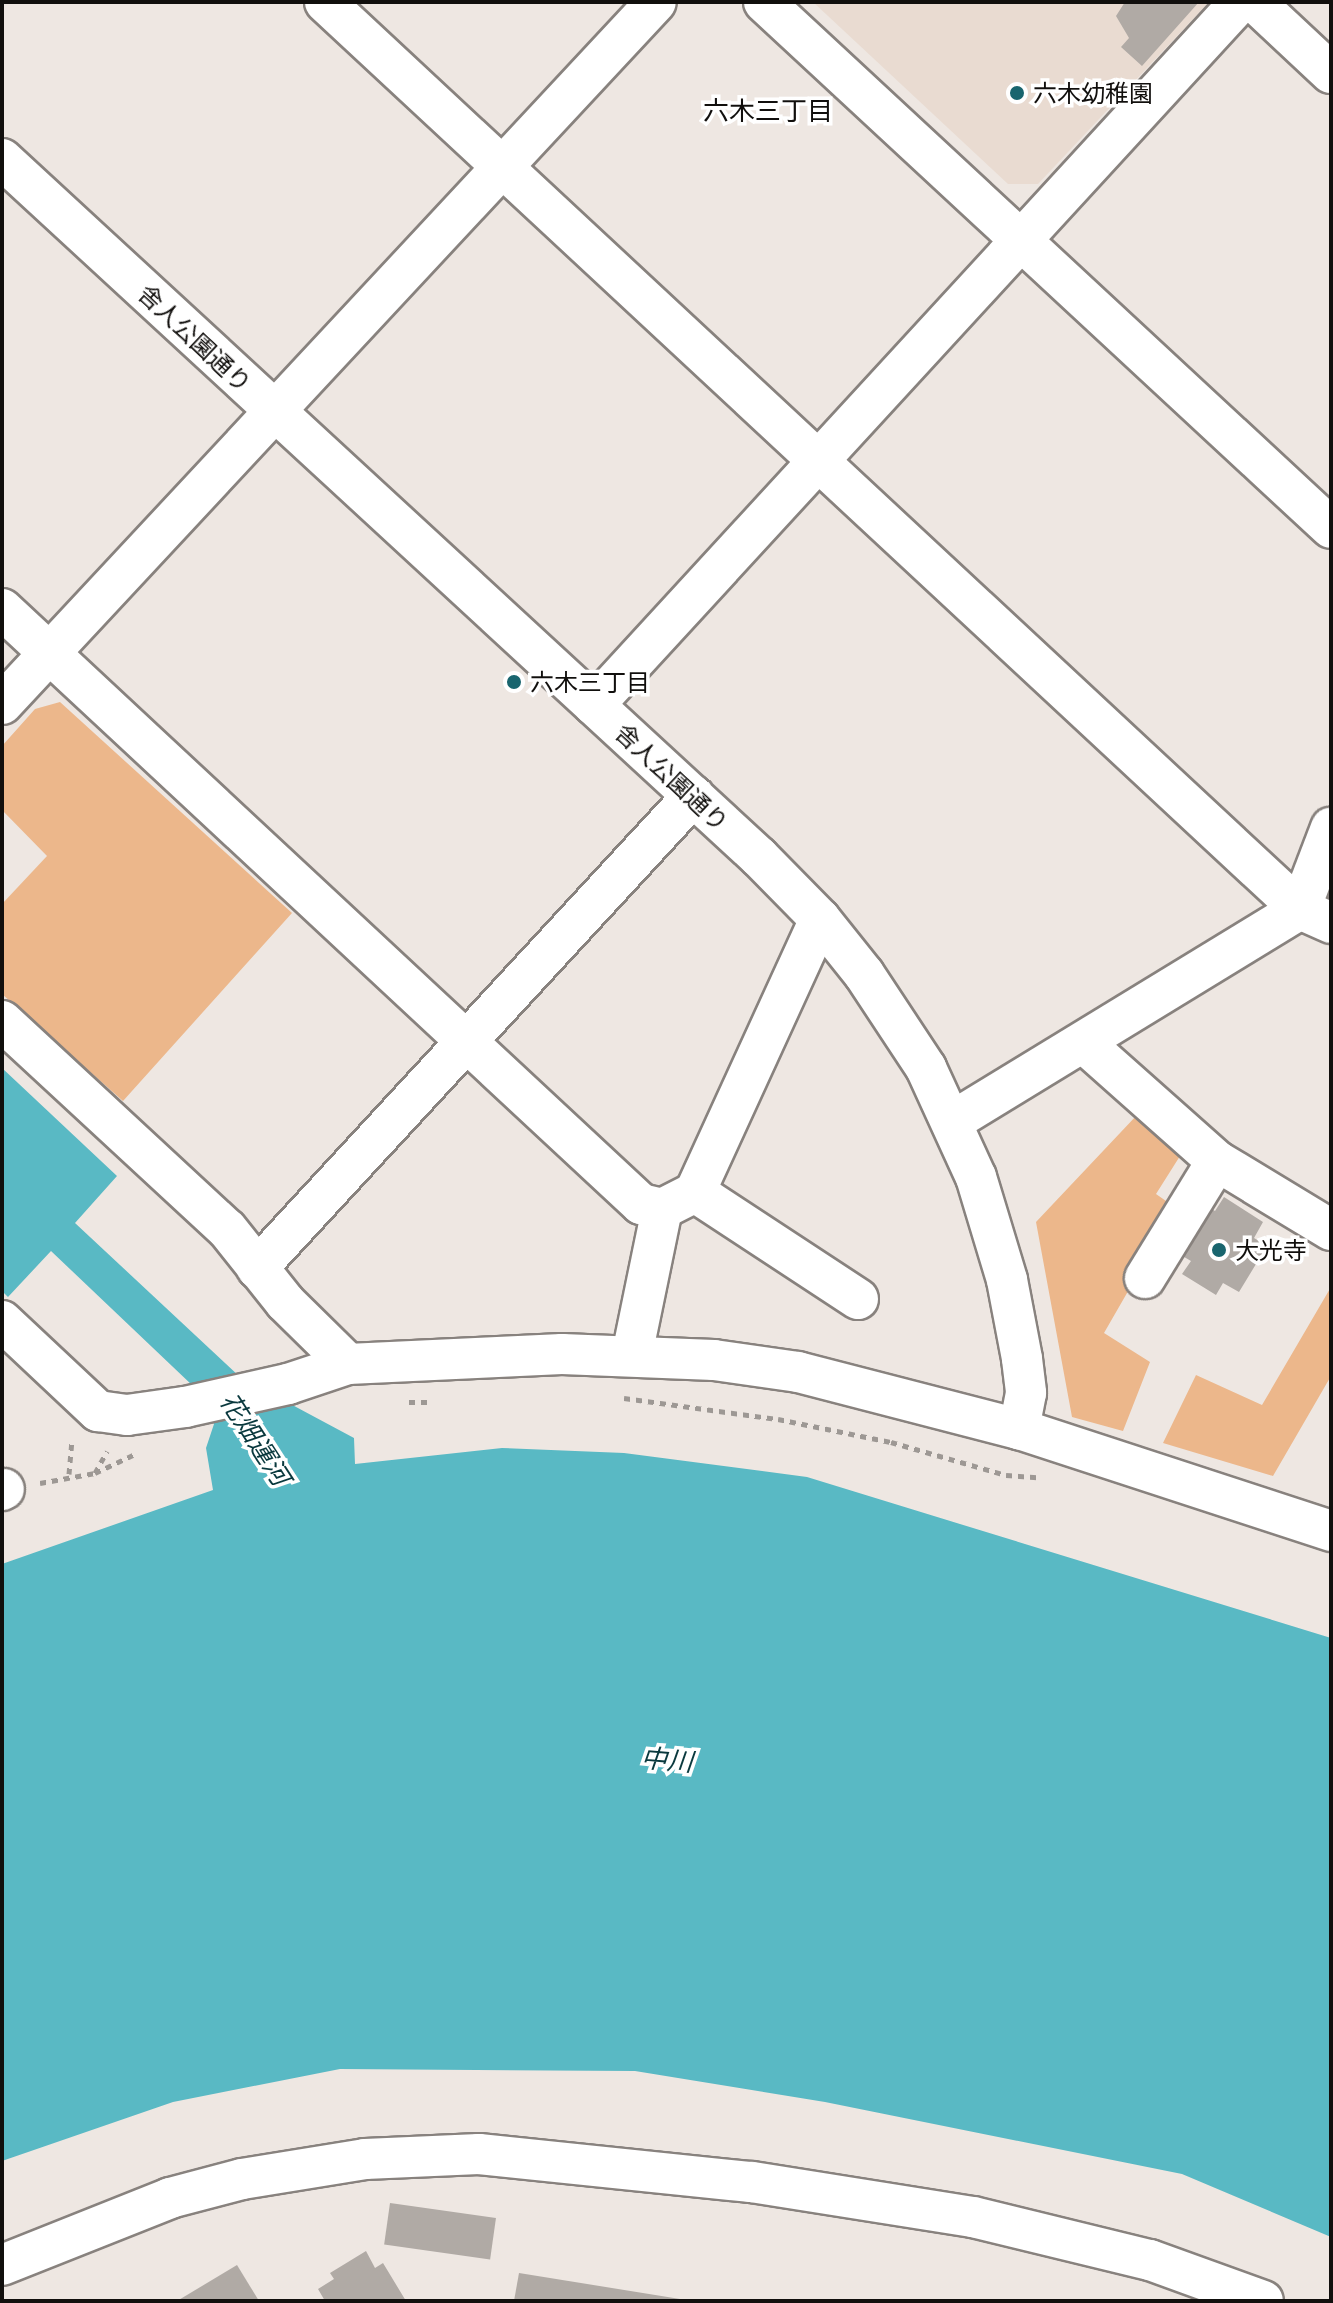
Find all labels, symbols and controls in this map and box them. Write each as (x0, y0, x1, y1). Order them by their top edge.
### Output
place label: 六木幼稚園 (1033, 79, 1153, 107)
marker: 六木幼稚園 (1008, 84, 1026, 102)
district label: 六木三丁目 (703, 95, 833, 127)
street label: 舎人公園通り (133, 278, 257, 398)
place label: 六木三丁目 (530, 668, 650, 696)
marker: 六木三丁目 (505, 673, 523, 691)
street label: 舎人公園通り (610, 717, 734, 837)
place label: 大光寺 (1235, 1236, 1307, 1264)
marker: 大光寺 (1210, 1241, 1228, 1259)
water label: 花畑運河 (214, 1387, 296, 1491)
water label: 中川 (640, 1742, 694, 1778)

